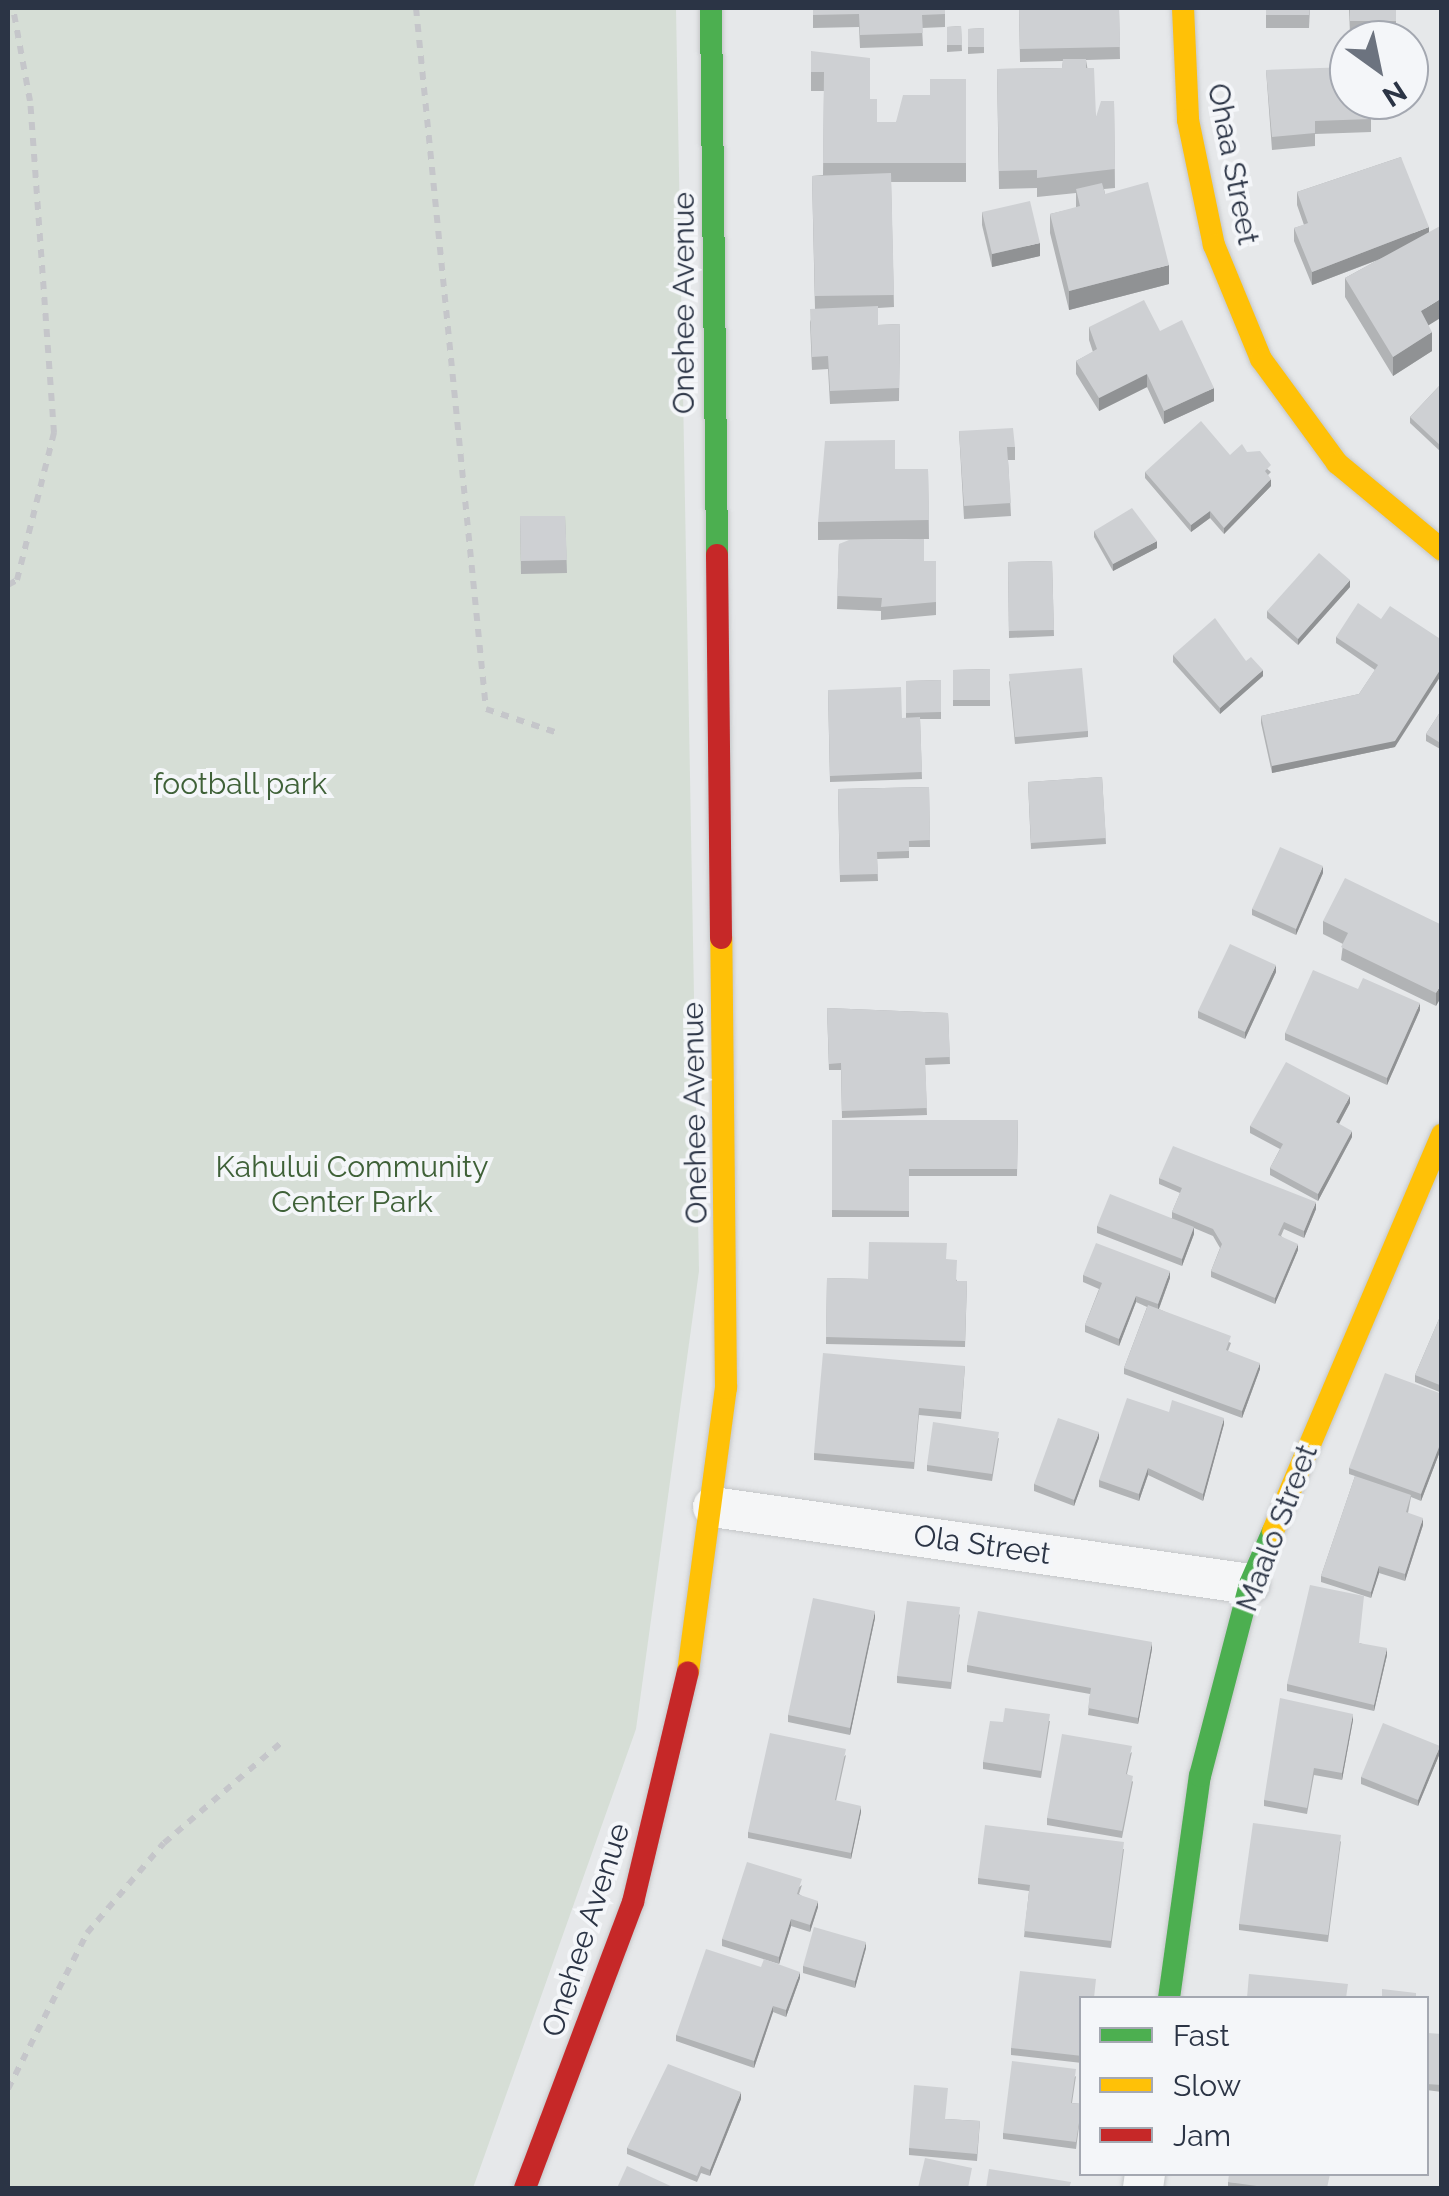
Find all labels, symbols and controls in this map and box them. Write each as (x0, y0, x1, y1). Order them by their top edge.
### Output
north arrow (1329, 20, 1429, 120)
text: N (1377, 74, 1412, 114)
street label: Ohaa Street (1200, 80, 1266, 248)
street label: Onehee Avenue (666, 191, 702, 415)
park label: football park (152, 766, 328, 802)
street label: Onehee Avenue (675, 1001, 715, 1225)
park label: Kahului Community Center Park (216, 1149, 488, 1220)
street label: Maalo Street (1229, 1440, 1325, 1616)
street label: Ola Street (911, 1518, 1053, 1572)
street label: Onehee Avenue (534, 1818, 638, 2042)
legend (1079, 1996, 1429, 2176)
text: Fast (1173, 2018, 1230, 2053)
text: Slow (1173, 2068, 1241, 2103)
text: Jam (1173, 2118, 1231, 2153)

